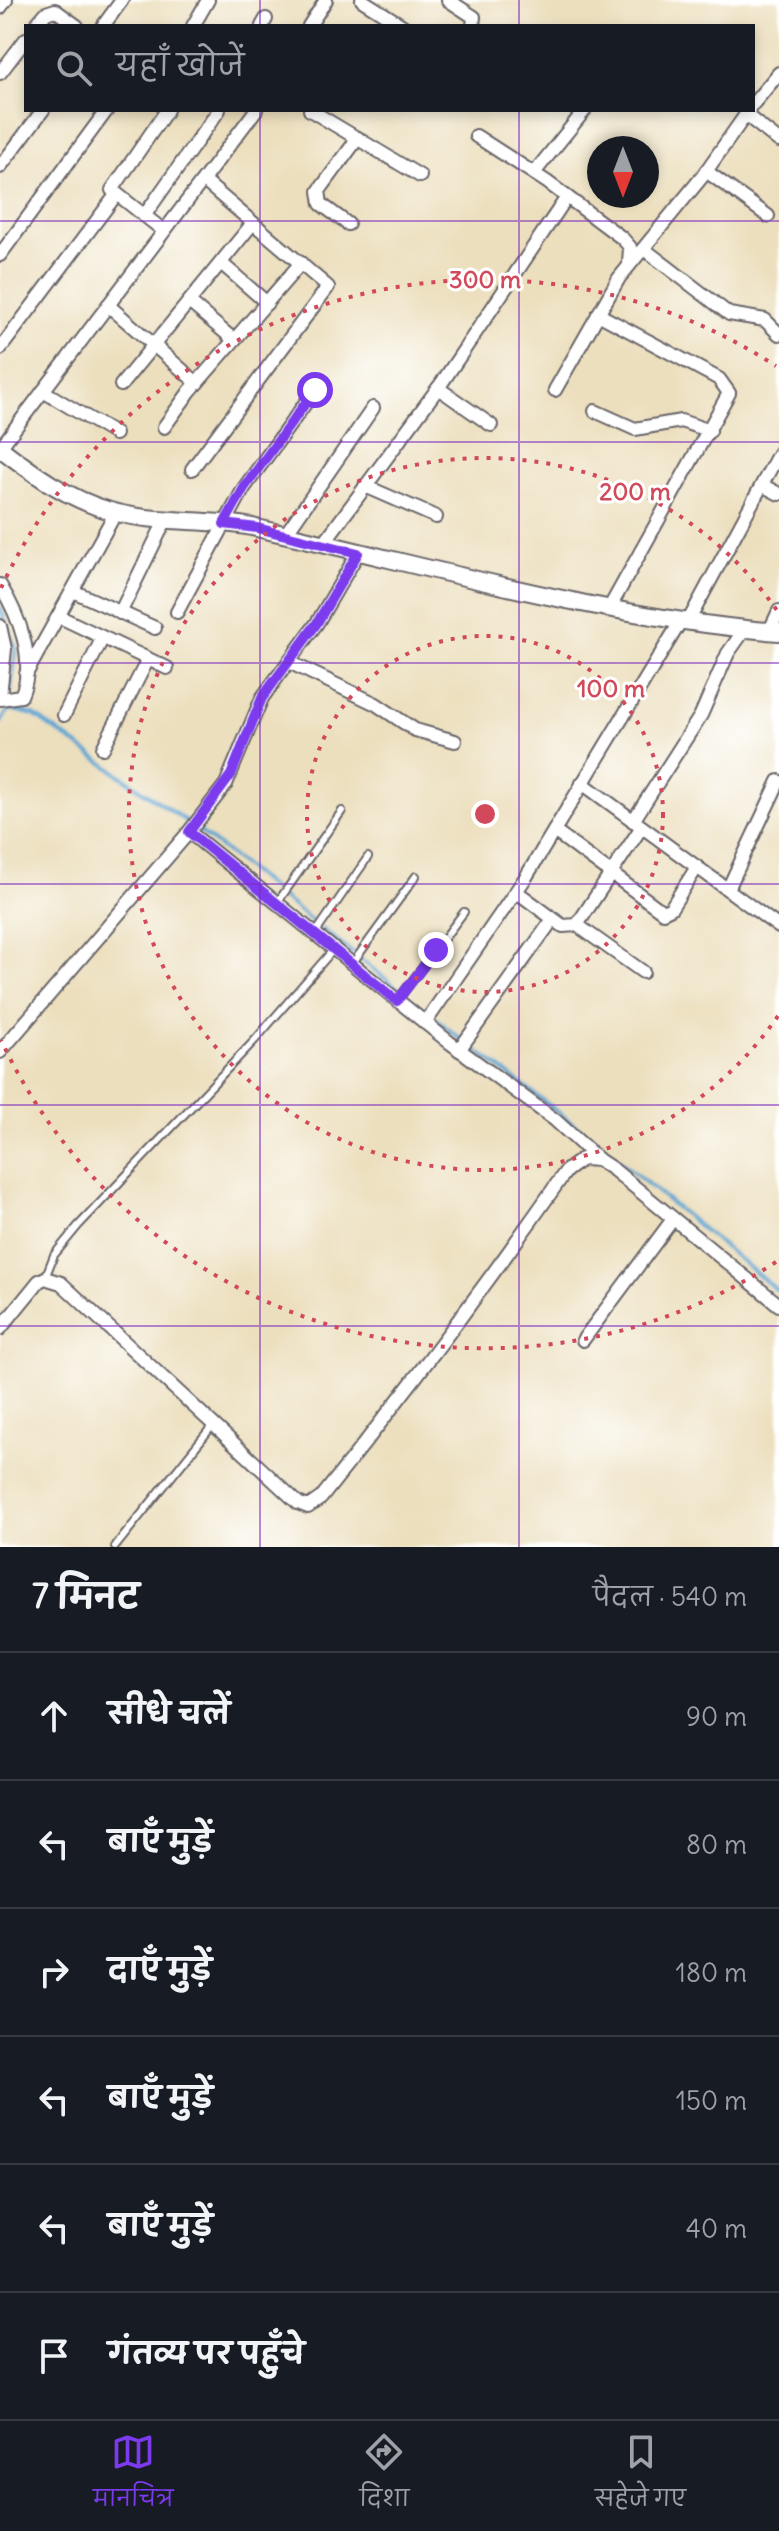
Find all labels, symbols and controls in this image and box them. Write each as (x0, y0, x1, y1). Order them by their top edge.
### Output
search box (24, 24, 755, 112)
icon: search (52, 46, 96, 90)
text: यहाँ खोजें (116, 46, 244, 84)
north arrow (587, 136, 659, 208)
text: 300 m (449, 264, 521, 294)
route start (297, 372, 333, 408)
text: 200 m (599, 476, 671, 506)
text: 100 m (577, 673, 645, 703)
centre of rings (471, 800, 499, 828)
route end (418, 932, 454, 968)
text: 7 मिनट (32, 1574, 139, 1617)
text: पैदल · 540 m (593, 1580, 747, 1613)
icon: ahead (32, 1694, 76, 1738)
text: सीधे चलें (108, 1694, 230, 1732)
text: 90 m (686, 1700, 747, 1733)
icon: left (32, 1822, 76, 1866)
text: बाएँ मुड़ें (108, 1822, 213, 1860)
text: 80 m (686, 1828, 747, 1861)
icon: right (32, 1950, 76, 1994)
text: दाएँ मुड़ें (108, 1950, 212, 1988)
text: 180 m (676, 1956, 747, 1989)
icon: left (32, 2078, 76, 2122)
text: बाएँ मुड़ें (108, 2078, 213, 2116)
text: 150 m (676, 2084, 747, 2117)
icon: left (32, 2206, 76, 2250)
text: बाएँ मुड़ें (108, 2206, 213, 2244)
text: 40 m (686, 2212, 747, 2245)
icon: arrive (32, 2334, 76, 2378)
text: गंतव्य पर पहुँचे (108, 2334, 305, 2372)
tab: मानचित्र (93, 2430, 174, 2523)
tab: दिशा (359, 2430, 409, 2523)
tab: सहेजे गए (595, 2430, 686, 2523)

